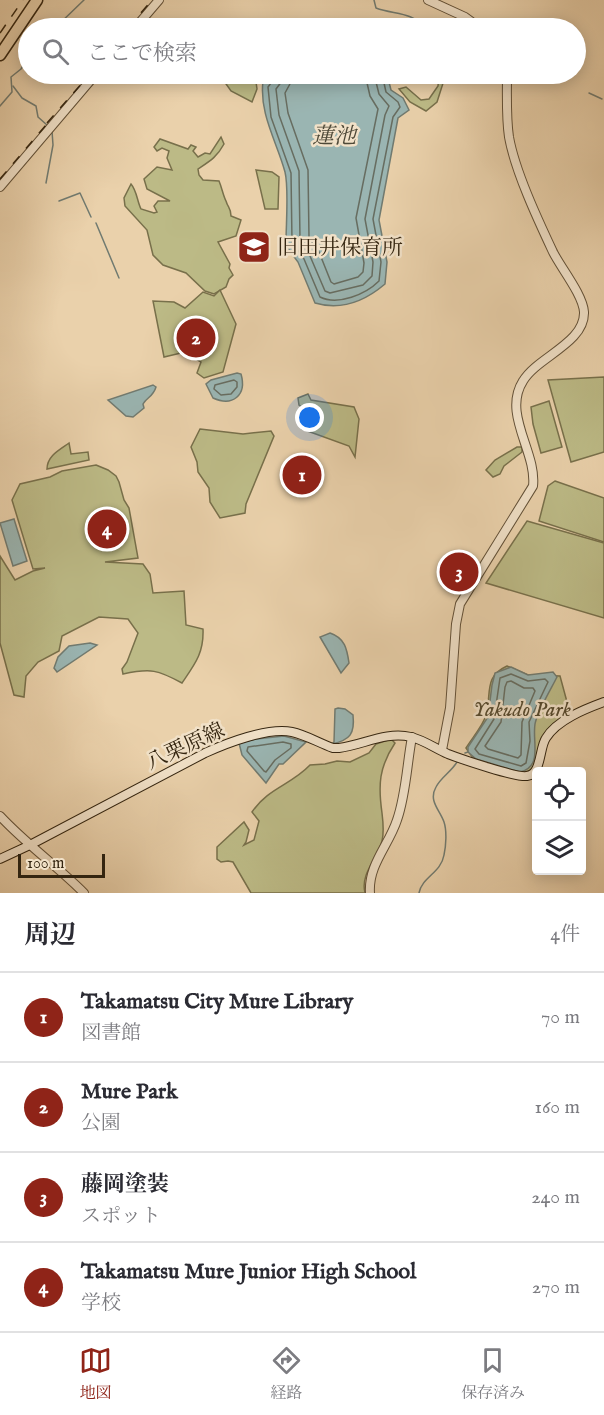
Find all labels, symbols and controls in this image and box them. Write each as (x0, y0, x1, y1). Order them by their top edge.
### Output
search box (18, 18, 586, 84)
icon: search (39, 35, 72, 68)
text: ここで検索 (87, 40, 197, 68)
water label: 蓮池 (312, 123, 359, 151)
school or university icon: 旧田井保育所 (236, 229, 272, 265)
place label: 旧田井保育所 (277, 235, 403, 262)
pin: 2 (176, 316, 216, 360)
your location (295, 403, 324, 432)
pin: 1 (282, 452, 322, 498)
pin: 4 (88, 506, 126, 552)
pin: 3 (440, 550, 478, 594)
park label: Yakudo Park (473, 697, 571, 724)
street label: 八栗原線 (142, 717, 229, 777)
map controls (532, 767, 586, 875)
button: locate (532, 767, 586, 821)
button: layers (532, 821, 586, 875)
scale bar (18, 851, 105, 878)
text: 100 m (27, 854, 64, 874)
text: 周辺 (24, 919, 76, 952)
text: 4件 (550, 922, 580, 947)
text: Takamatsu City Mure Library (81, 988, 353, 1016)
text: 1 (40, 1005, 47, 1030)
text: 70 m (541, 1005, 580, 1030)
text: 図書館 (81, 1021, 141, 1046)
text: Mure Park (81, 1078, 178, 1106)
text: 2 (39, 1095, 48, 1120)
text: 160 m (534, 1095, 580, 1120)
text: 公園 (81, 1111, 121, 1136)
text: 藤岡塗装 (81, 1171, 169, 1199)
text: 3 (40, 1185, 47, 1210)
text: 240 m (531, 1185, 580, 1210)
text: スポット (81, 1204, 161, 1229)
text: Takamatsu Mure Junior High School (81, 1258, 416, 1286)
text: 4 (39, 1275, 48, 1300)
text: 270 m (532, 1275, 580, 1300)
text: 学校 (81, 1291, 121, 1316)
tab: 地図 (79, 1344, 112, 1404)
tab: 経路 (270, 1344, 303, 1404)
tab: 保存済み (461, 1344, 525, 1404)

